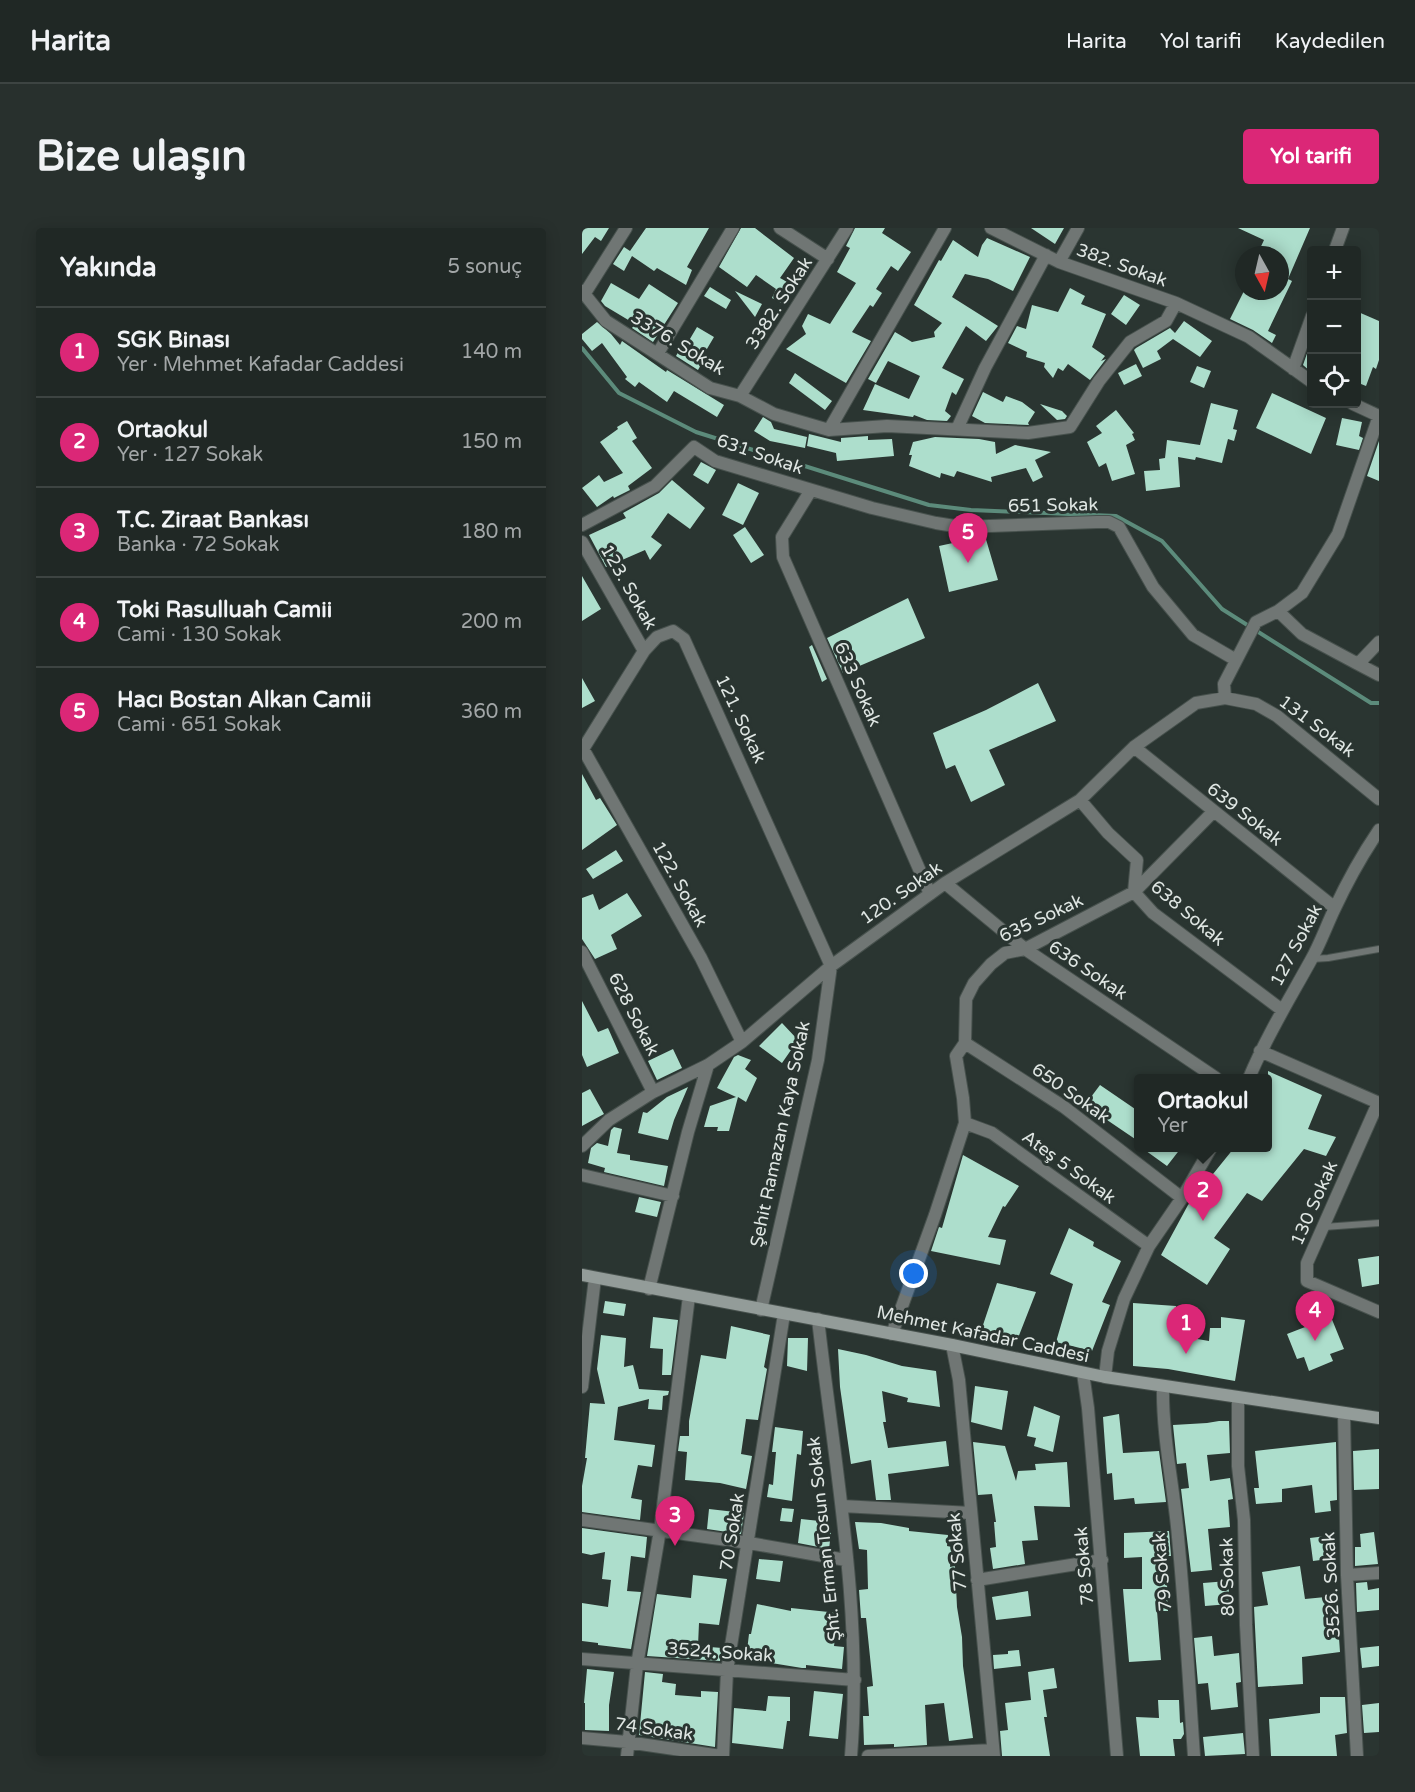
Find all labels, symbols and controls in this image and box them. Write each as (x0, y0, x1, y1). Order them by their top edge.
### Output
text: Harita (30, 24, 111, 58)
text: Harita (1066, 29, 1127, 54)
text: Yol tarifi (1160, 29, 1242, 54)
text: Kaydedilen (1275, 29, 1385, 54)
button: Yol tarifi (1243, 129, 1379, 184)
text: Bize ulaşın (36, 131, 247, 182)
street label: 382. Sokak (1074, 238, 1171, 292)
north arrow (1235, 246, 1289, 300)
map controls (1307, 246, 1361, 408)
button: + (1307, 246, 1361, 300)
text: Yakında (60, 252, 157, 283)
street label: 3382. Sokak (741, 252, 817, 354)
text: 5 sonuç (448, 255, 522, 279)
button: − (1307, 300, 1361, 354)
street label: 3376. Sokak (627, 306, 729, 380)
text: SGK Binası (117, 327, 230, 353)
text: 1 (73, 340, 86, 364)
text: 140 m (461, 340, 522, 364)
text: Yer · Mehmet Kafadar Caddesi (117, 353, 404, 377)
button: locate (1307, 354, 1361, 408)
text: Ortaokul (117, 417, 208, 443)
street label: 631 Sokak (714, 429, 806, 479)
text: 2 (73, 430, 86, 454)
text: 150 m (461, 430, 522, 454)
text: Yer · 127 Sokak (117, 443, 263, 467)
street label: 651 Sokak (1008, 493, 1098, 517)
text: T.C. Ziraat Bankası (117, 507, 309, 533)
pin: 5 (948, 514, 988, 563)
text: 3 (73, 520, 86, 544)
text: 180 m (461, 520, 522, 544)
text: Banka · 72 Sokak (117, 533, 279, 557)
street label: 123. Sokak (596, 540, 662, 634)
text: Toki Rasulluah Camii (117, 597, 332, 623)
text: 4 (73, 610, 86, 634)
text: 200 m (461, 610, 522, 634)
text: Cami · 130 Sokak (117, 623, 281, 647)
street label: 633 Sokak (830, 638, 886, 730)
street label: 121. Sokak (711, 671, 771, 767)
text: Hacı Bostan Alkan Camii (117, 687, 372, 713)
street label: 131 Sokak (1274, 690, 1360, 762)
text: 5 (73, 700, 86, 724)
text: 360 m (461, 700, 522, 724)
text: Cami · 651 Sokak (117, 713, 281, 737)
street label: 639 Sokak (1203, 778, 1287, 851)
street label: 122. Sokak (647, 837, 713, 931)
street label: 120. Sokak (856, 857, 946, 929)
street label: 638 Sokak (1146, 876, 1230, 951)
street label: 635 Sokak (995, 889, 1087, 947)
street label: 127 Sokak (1265, 900, 1327, 990)
street label: 636 Sokak (1044, 936, 1132, 1004)
street label: 628 Sokak (604, 969, 664, 1059)
street label: Şehit Ramazan Kaya Sokak (745, 1019, 815, 1249)
street label: 650 Sokak (1028, 1058, 1114, 1128)
popup (1134, 1074, 1272, 1152)
text: Ortaokul (1157, 1088, 1249, 1114)
text: Yer (1157, 1114, 1188, 1138)
street label: Ateş 5 Sokak (1018, 1126, 1120, 1209)
street label: 130 Sokak (1286, 1157, 1342, 1249)
pin: 2 (1184, 1172, 1222, 1221)
your location (899, 1259, 928, 1288)
pin: 4 (1296, 1292, 1334, 1341)
street label: Mehmet Kafadar Caddesi (875, 1301, 1091, 1367)
pin: 1 (1166, 1304, 1206, 1354)
street label: Şht. Erman Tosun Sokak (802, 1435, 846, 1643)
street label: 70 Sokak (715, 1491, 749, 1573)
pin: 3 (656, 1496, 694, 1546)
street label: 77 Sokak (943, 1512, 971, 1592)
street label: 78 Sokak (1070, 1526, 1098, 1606)
street label: 3526. Sokak (1317, 1531, 1345, 1639)
street label: 79 Sokak (1148, 1532, 1176, 1612)
street label: 80 Sokak (1215, 1537, 1239, 1617)
street label: 3524. Sokak (666, 1637, 774, 1667)
street label: 74 Sokak (613, 1713, 695, 1745)

